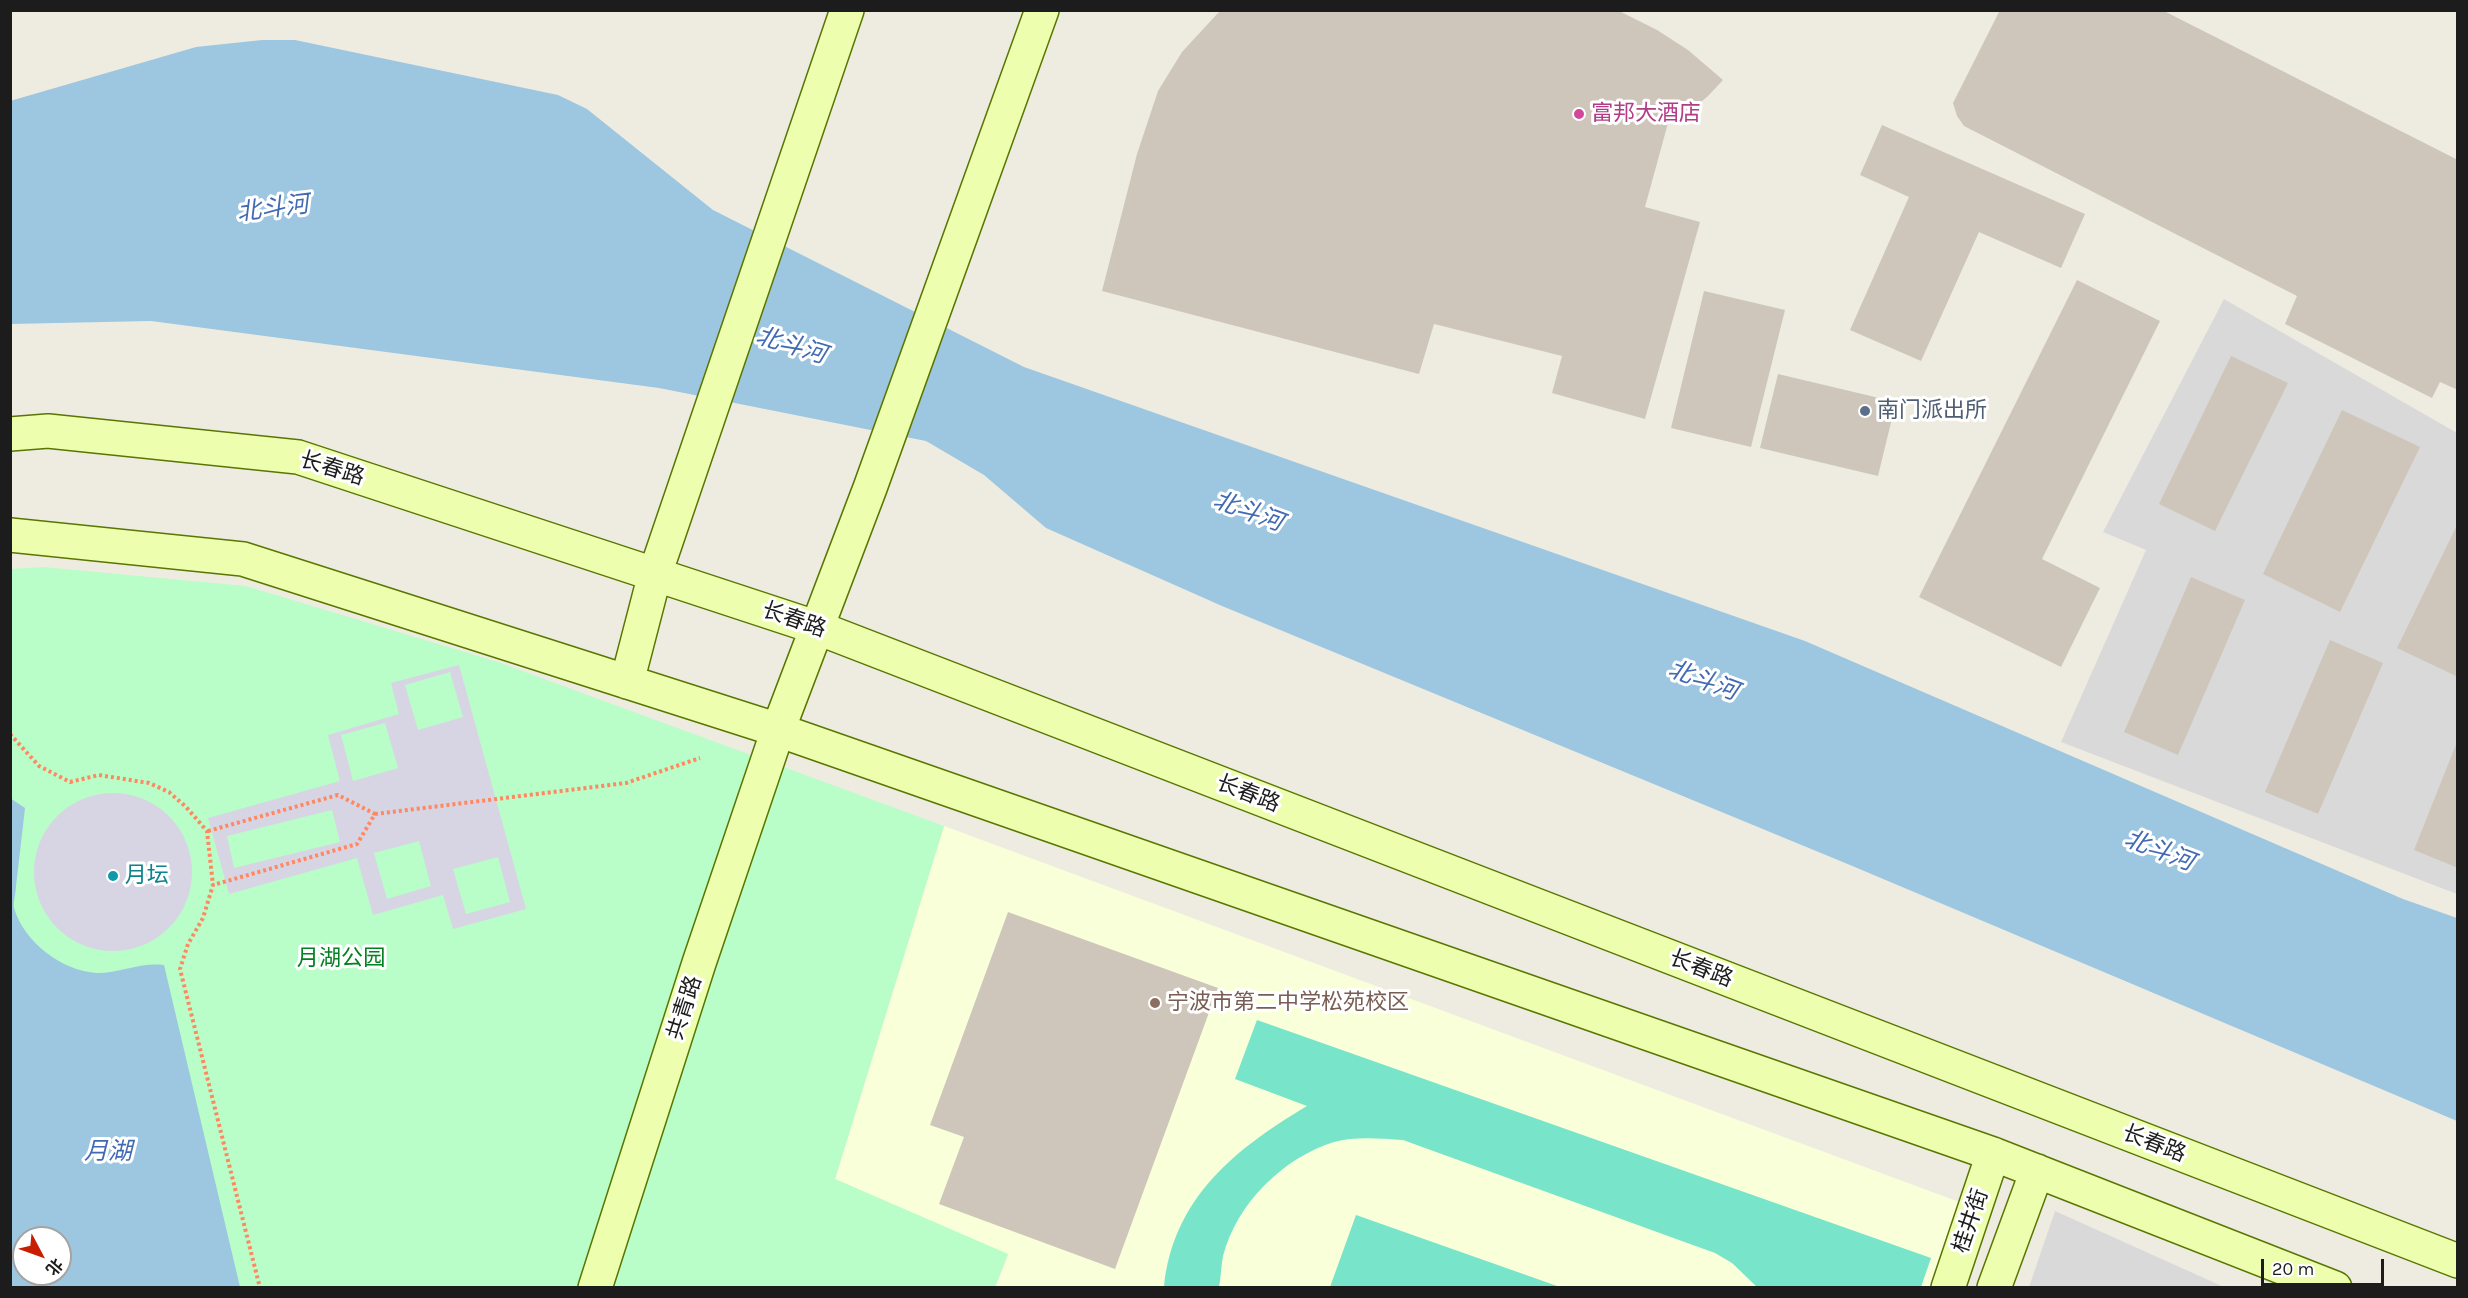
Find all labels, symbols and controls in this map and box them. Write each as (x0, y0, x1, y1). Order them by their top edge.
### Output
place label: 富邦大酒店 (1591, 101, 1701, 127)
marker: 富邦大酒店 (1572, 107, 1586, 121)
water label: 北斗河 (236, 190, 310, 228)
water label: 北斗河 (752, 322, 830, 370)
place label: 南门派出所 (1877, 398, 1987, 424)
marker: 南门派出所 (1858, 404, 1872, 418)
street label: 长春路 (297, 447, 367, 491)
water label: 北斗河 (1209, 486, 1287, 538)
street label: 长春路 (759, 597, 829, 643)
water label: 北斗河 (1664, 655, 1742, 707)
street label: 长春路 (1212, 770, 1284, 818)
water label: 北斗河 (2120, 825, 2198, 877)
place label: 月坛 (125, 863, 169, 889)
marker: 月坛 (106, 869, 120, 883)
street label: 长春路 (1665, 945, 1737, 993)
park label: 月湖公园 (297, 946, 385, 972)
street label: 共青路 (662, 973, 708, 1043)
place label: 宁波市第二中学松苑校区 (1167, 990, 1409, 1016)
marker: 宁波市第二中学松苑校区 (1148, 996, 1162, 1010)
street label: 长春路 (2118, 1120, 2190, 1168)
water label: 月湖 (84, 1138, 132, 1166)
street label: 桂井街 (1948, 1186, 1994, 1256)
north arrow (12, 1226, 72, 1286)
scale bar (2264, 1247, 2387, 1285)
text: 北 (42, 1255, 67, 1279)
text: 20 m (2272, 1258, 2314, 1280)

